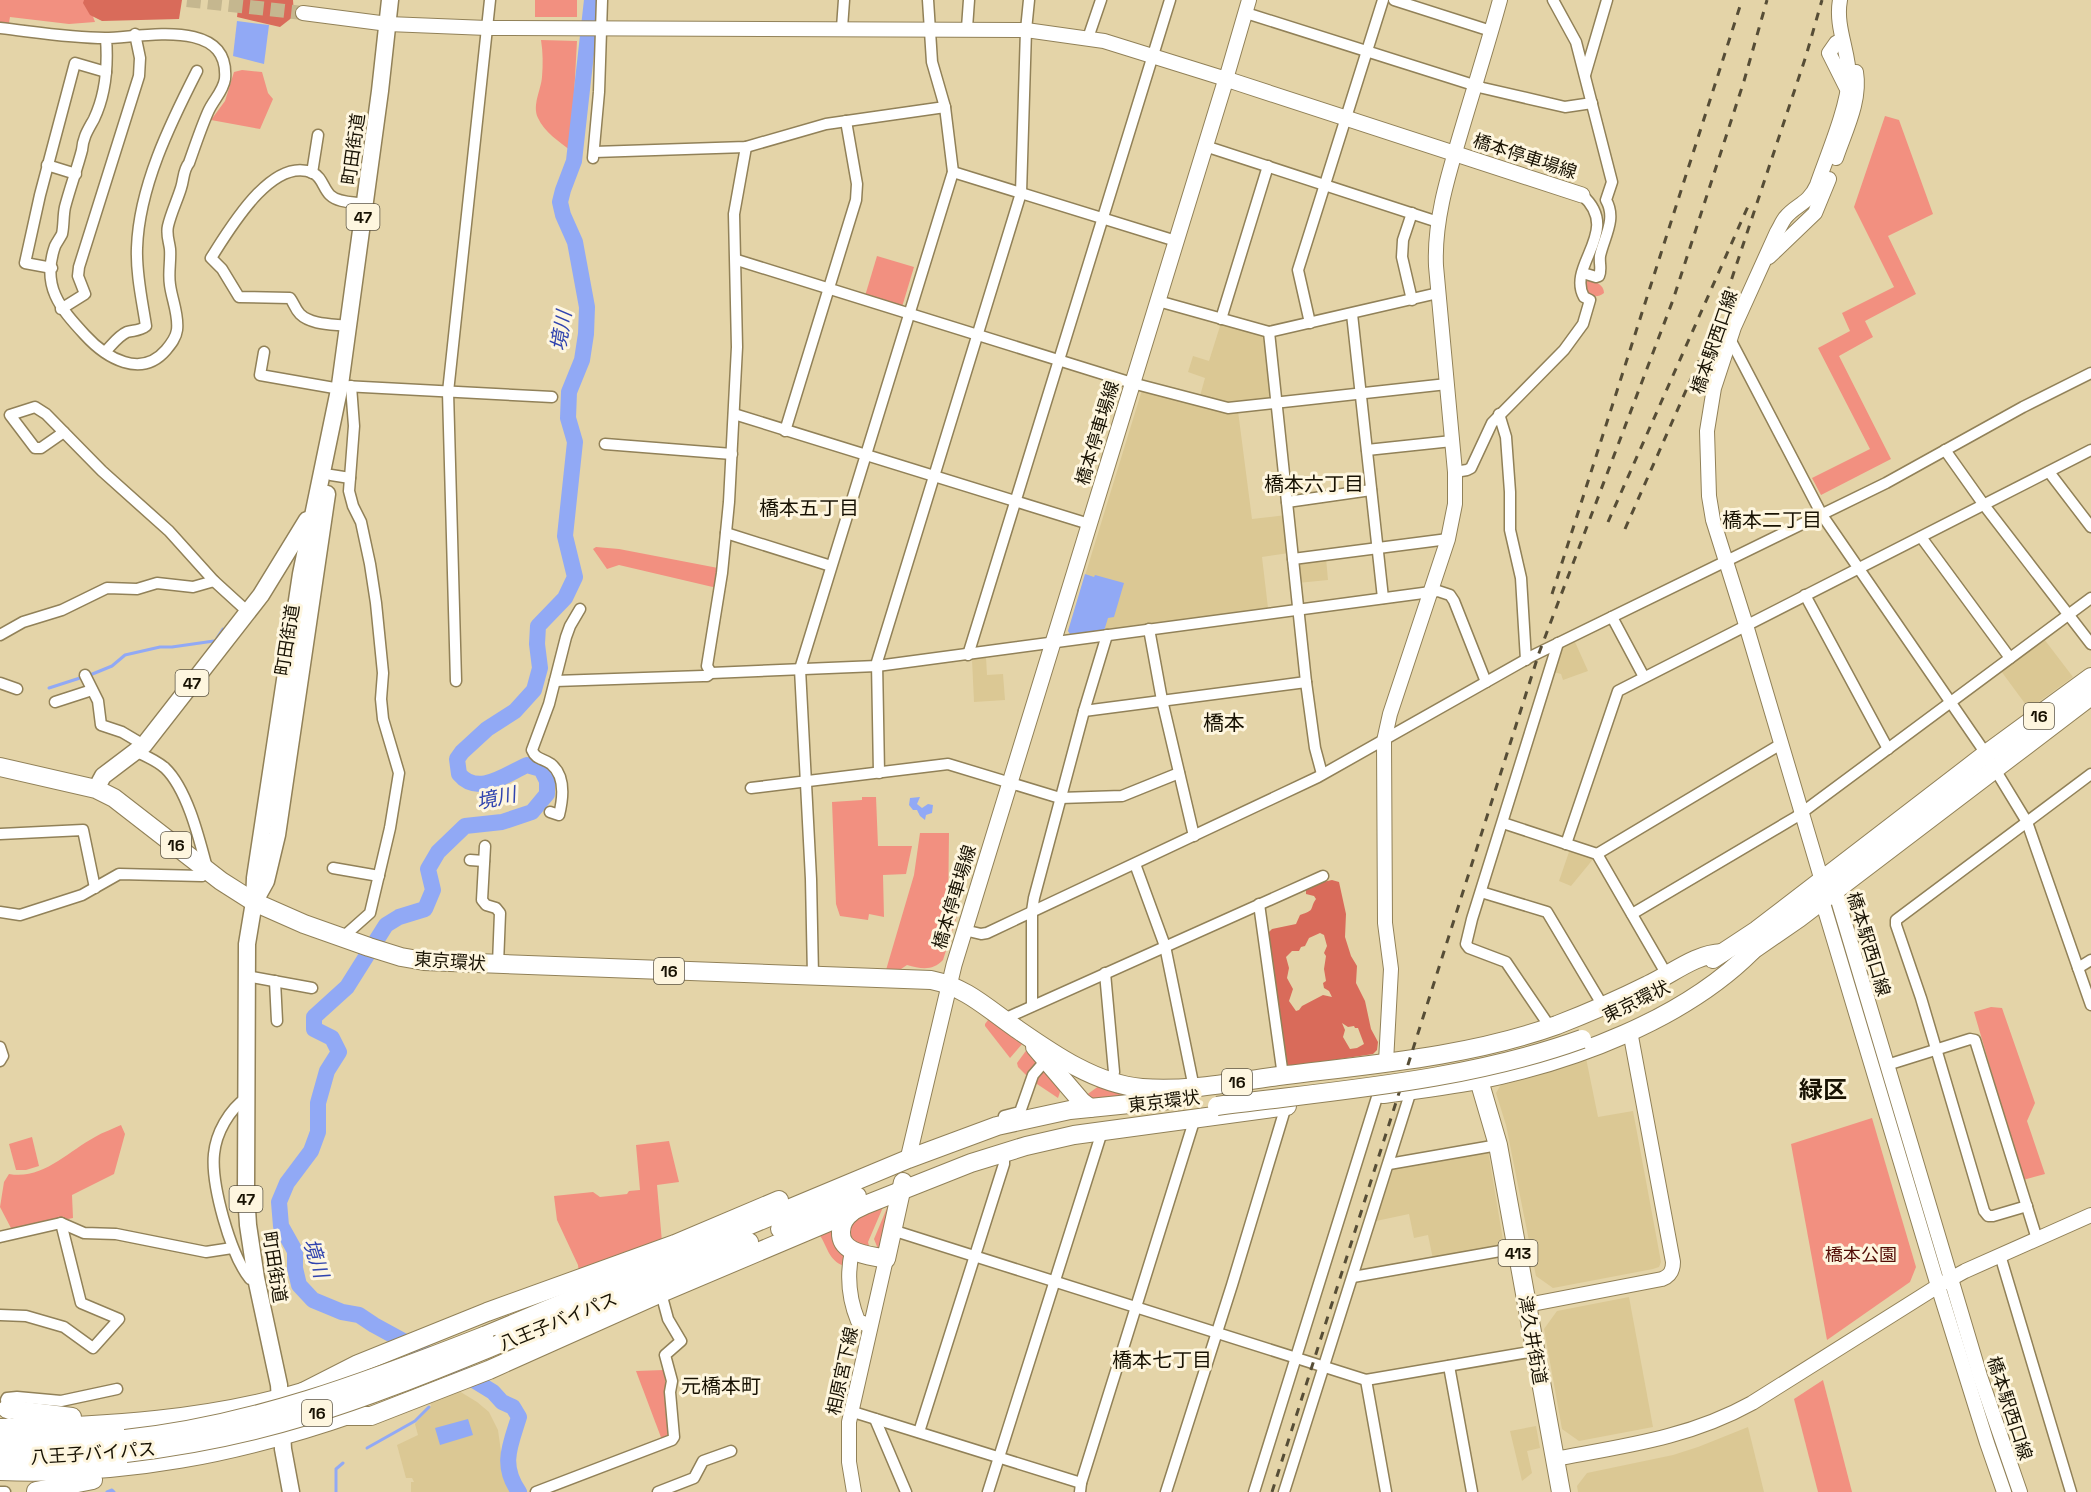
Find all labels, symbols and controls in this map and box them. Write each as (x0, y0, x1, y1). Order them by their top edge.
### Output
street label: 町田街道 (337, 112, 369, 186)
street label: 橋本停車場線 (1470, 128, 1580, 184)
road number: 47 (346, 204, 380, 230)
street label: 橋本駅西口線 (1686, 287, 1742, 397)
water label: 境川 (545, 307, 577, 353)
street label: 橋本停車場線 (1070, 378, 1124, 488)
district label: 橋本六丁目 (1264, 471, 1364, 497)
district label: 橋本五丁目 (759, 495, 859, 521)
district label: 橋本二丁目 (1722, 507, 1822, 533)
street label: 町田街道 (270, 603, 304, 677)
road number: 47 (176, 670, 208, 696)
road number: 16 (2024, 703, 2054, 729)
district label: 橋本 (1203, 709, 1245, 736)
water label: 境川 (474, 781, 520, 815)
road number: 16 (161, 832, 191, 858)
street label: 橋本停車場線 (927, 842, 981, 952)
street label: 橋本駅西口線 (1842, 889, 1896, 999)
street label: 東京環状 (413, 947, 487, 975)
road number: 16 (654, 958, 684, 984)
street label: 東京環状 (1599, 975, 1673, 1027)
road number: 16 (1222, 1069, 1252, 1095)
district label: 緑区 (1799, 1074, 1847, 1105)
street label: 東京環状 (1127, 1085, 1201, 1117)
road number: 47 (230, 1186, 262, 1212)
street label: 町田街道 (258, 1230, 292, 1304)
water label: 境川 (297, 1235, 335, 1283)
road number: 413 (1498, 1240, 1538, 1266)
park label: 橋本公園 (1825, 1243, 1897, 1266)
street label: 八王子バイパス (495, 1287, 621, 1355)
street label: 津久井街道 (1514, 1294, 1552, 1386)
street label: 相原宮下線 (821, 1325, 863, 1417)
district label: 橋本七丁目 (1112, 1347, 1212, 1373)
street label: 橋本駅西口線 (1982, 1353, 2038, 1463)
district label: 元橋本町 (681, 1373, 761, 1399)
road number: 16 (302, 1400, 332, 1426)
street label: 八王子バイパス (30, 1437, 156, 1469)

